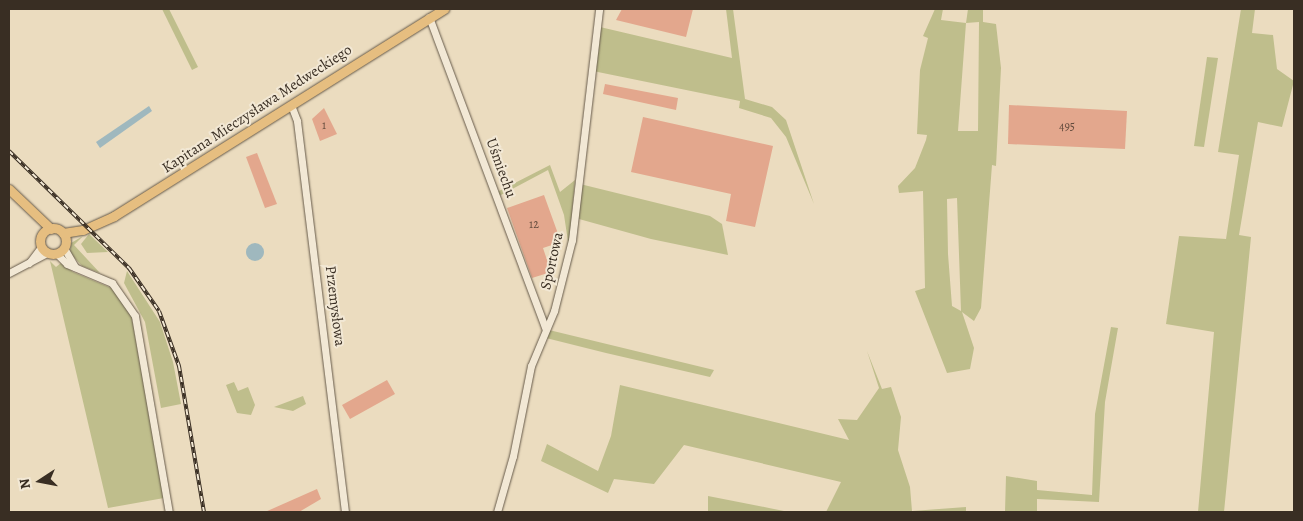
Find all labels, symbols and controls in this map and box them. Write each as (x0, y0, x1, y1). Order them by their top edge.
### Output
street label: Kapitana Mieczysława Medweckiego (159, 41, 355, 177)
house number: 1 (322, 119, 326, 133)
house number: 495 (1059, 120, 1075, 134)
street label: Uśmiechu (482, 136, 520, 200)
house number: 12 (529, 218, 539, 232)
street label: Sportowa (537, 230, 567, 292)
street label: Przemysłowa (321, 265, 349, 347)
north arrow (15, 456, 65, 506)
text: N (14, 477, 35, 491)

